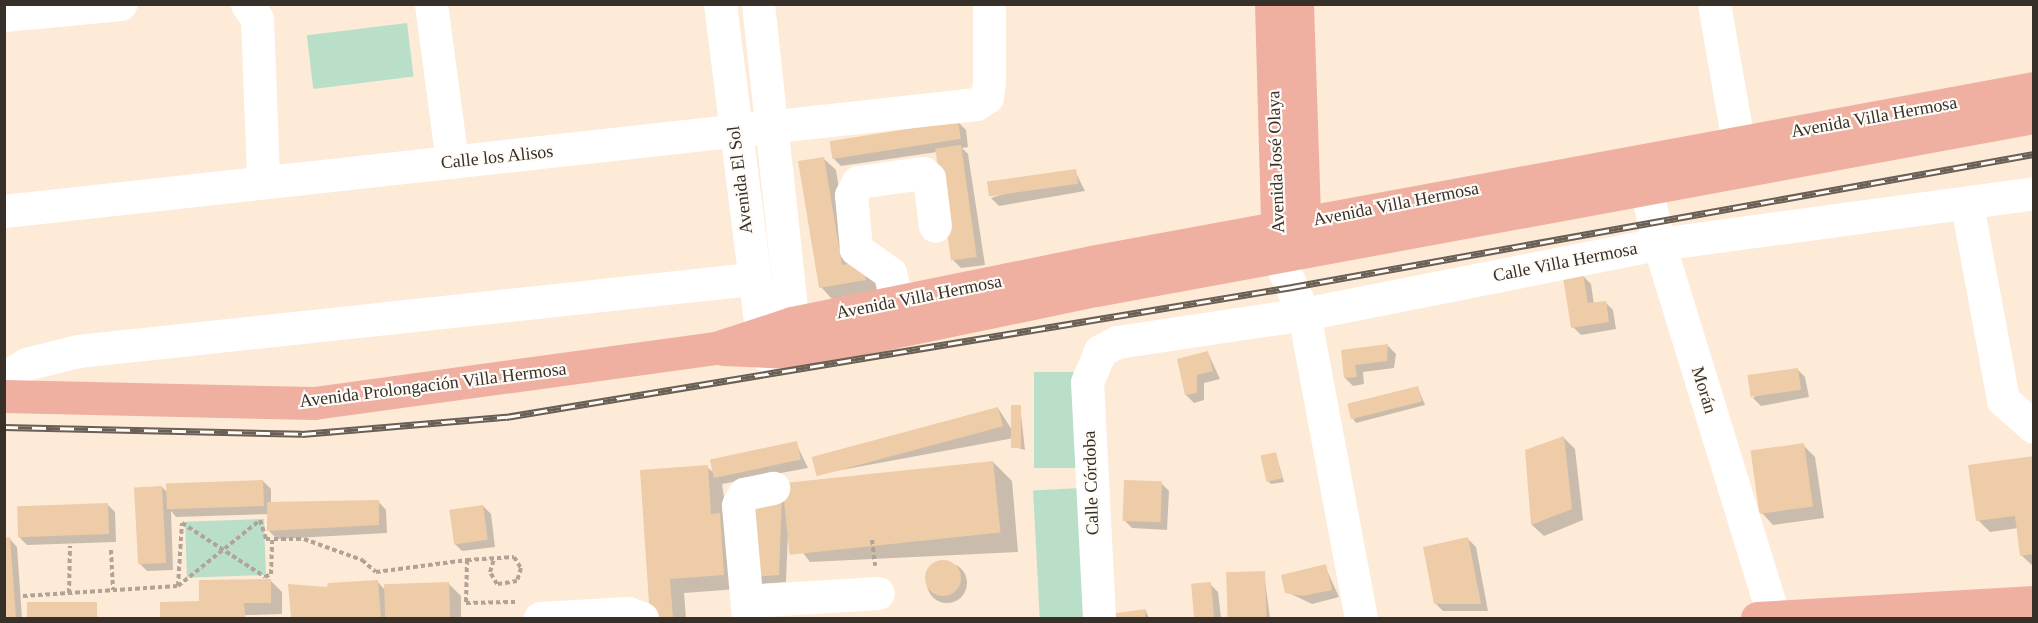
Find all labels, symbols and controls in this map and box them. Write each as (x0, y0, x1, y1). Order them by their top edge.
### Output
street label: Avenida José Olaya (1263, 90, 1289, 234)
street label: Avenida Villa Hermosa (1789, 92, 1959, 142)
street label: Avenida El Sol (723, 125, 757, 235)
street label: Calle los Alisos (439, 140, 555, 174)
street label: Avenida Villa Hermosa (1311, 177, 1481, 231)
street label: Calle Villa Hermosa (1491, 237, 1639, 287)
street label: Avenida Villa Hermosa (834, 270, 1004, 324)
street label: Avenida Prolongación Villa Hermosa (298, 358, 568, 412)
street label: Morán (1687, 364, 1721, 416)
street label: Calle Córdoba (1078, 430, 1104, 536)

